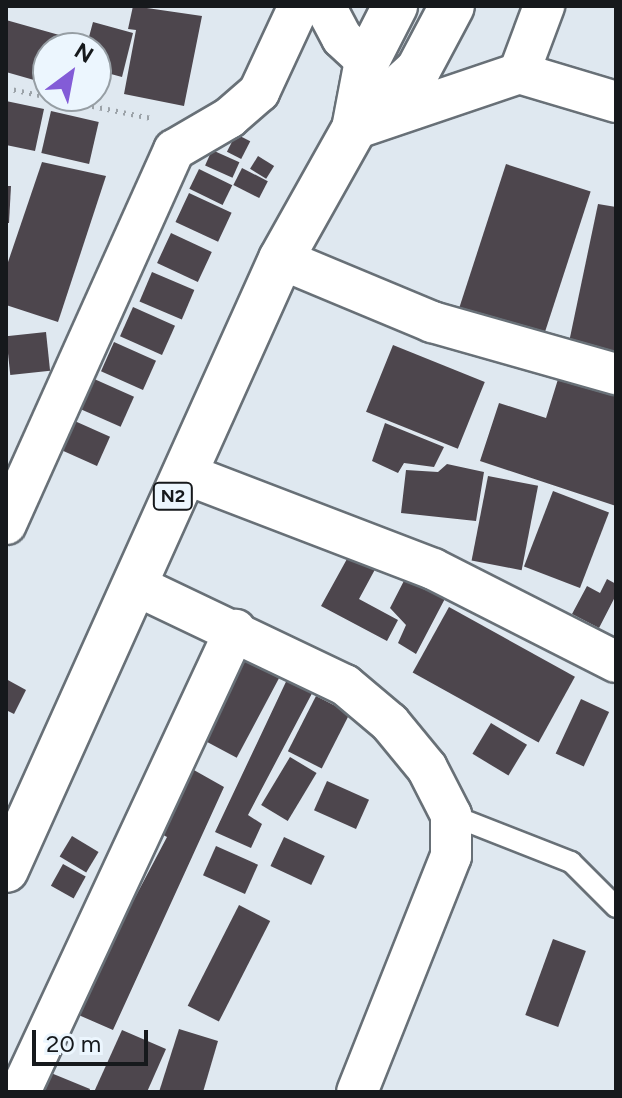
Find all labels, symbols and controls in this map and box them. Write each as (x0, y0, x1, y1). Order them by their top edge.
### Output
north arrow (32, 32, 112, 112)
text: N (70, 37, 98, 69)
road number: N2 (151, 482, 195, 510)
scale bar (36, 1014, 152, 1064)
text: 20 m (46, 1029, 101, 1058)

